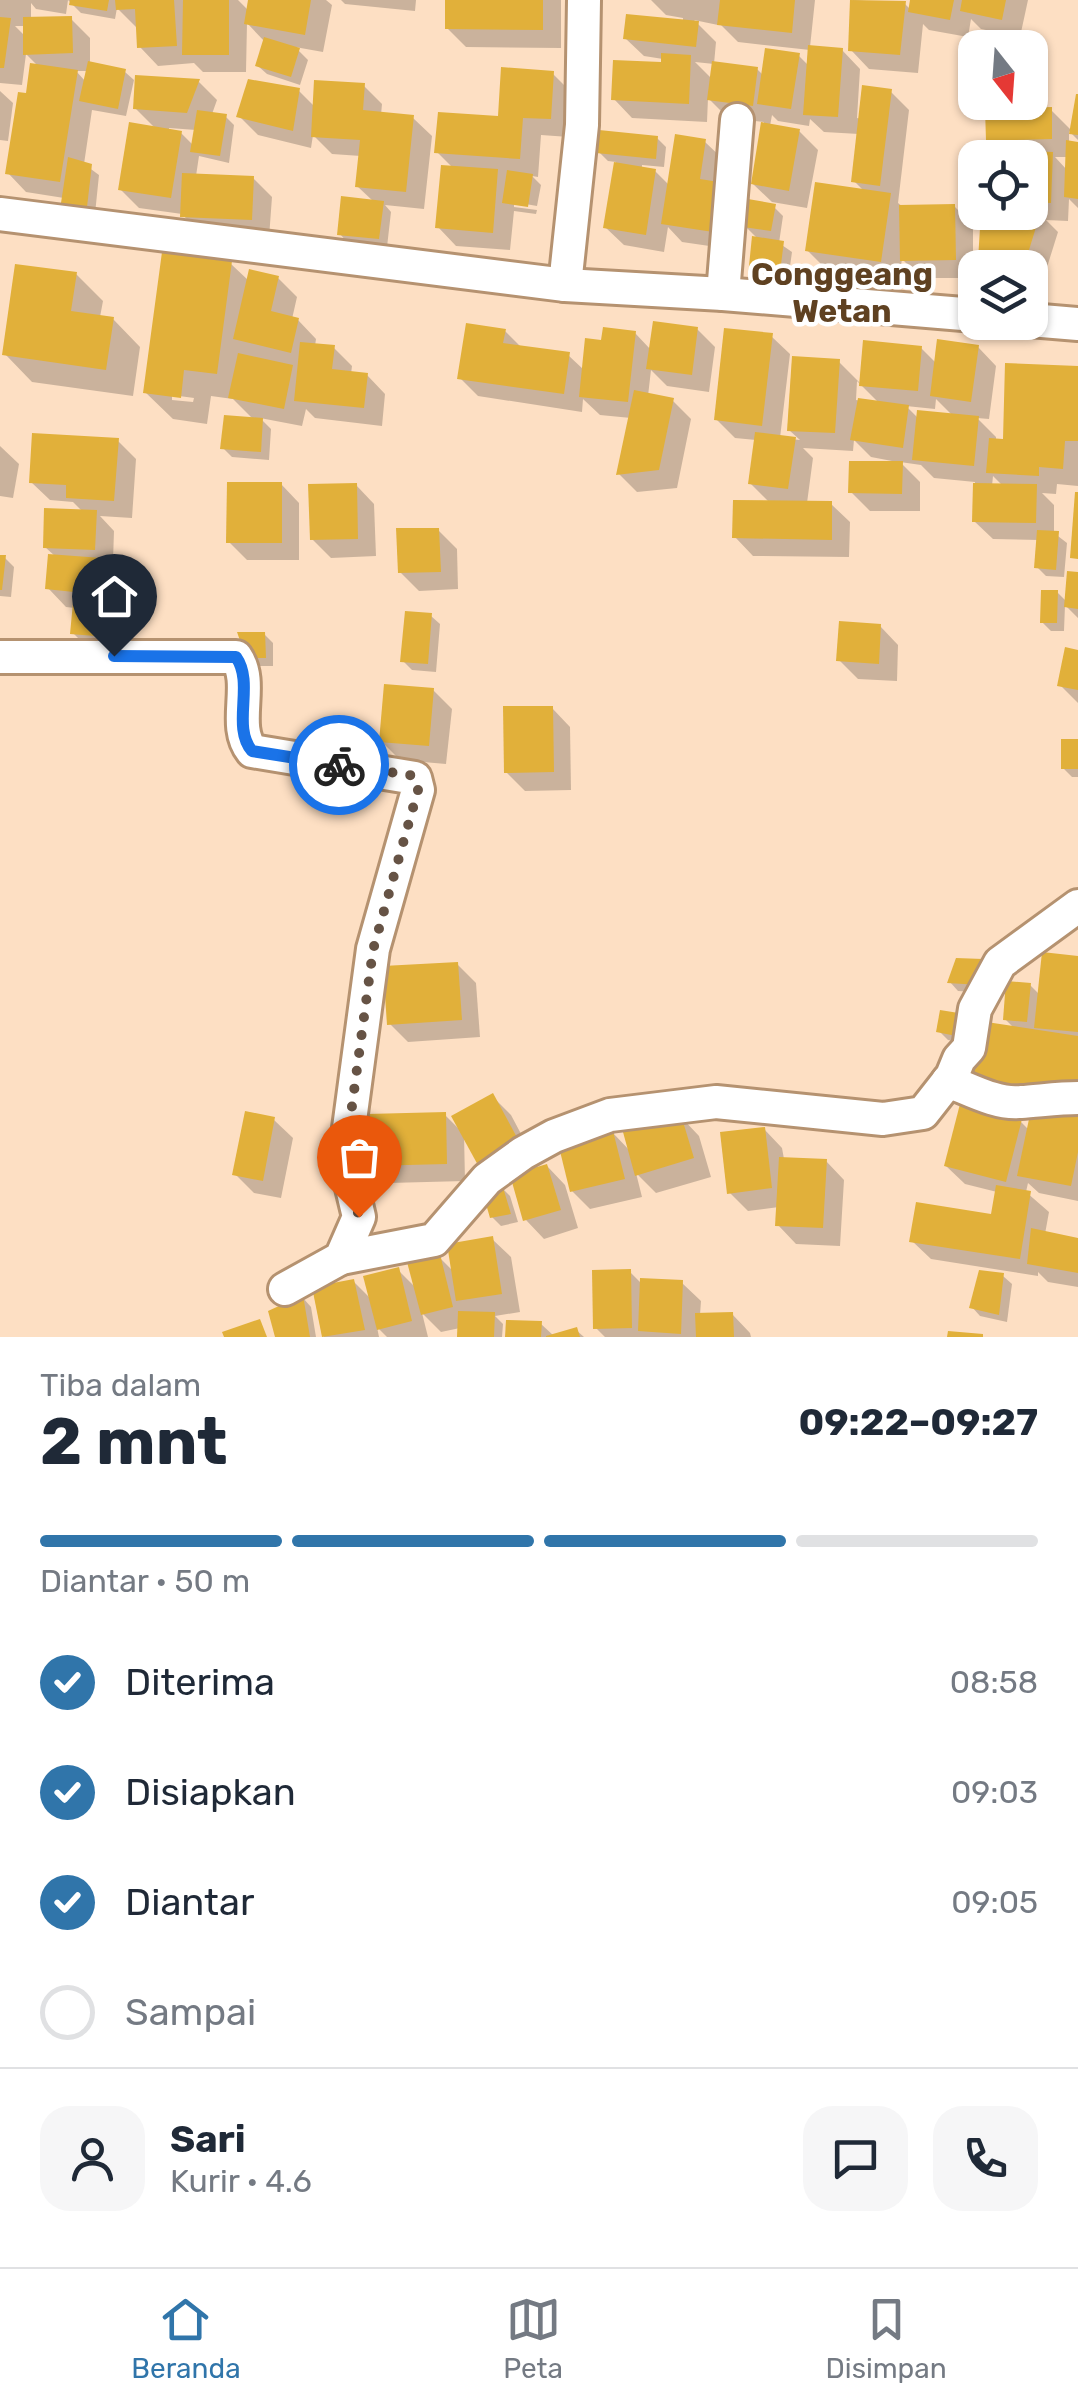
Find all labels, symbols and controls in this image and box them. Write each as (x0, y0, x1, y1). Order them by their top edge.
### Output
north arrow (958, 30, 1048, 120)
map controls (958, 30, 1048, 340)
button: locate (958, 140, 1048, 230)
button: layers (958, 250, 1048, 340)
district label: Conggeang Wetan (751, 255, 933, 330)
pin (72, 554, 157, 657)
icon: home (87, 569, 142, 624)
courier (289, 715, 389, 815)
icon: bike (312, 738, 367, 793)
pin (317, 1115, 402, 1218)
icon: bag (332, 1130, 387, 1185)
text: Tiba dalam (40, 1366, 201, 1404)
text: 09:22–09:27 (798, 1399, 1038, 1445)
text: 2 mnt (40, 1403, 227, 1480)
text: Diantar · 50 m (40, 1562, 250, 1600)
icon: check (40, 1655, 95, 1710)
text: Diterima (125, 1659, 275, 1705)
text: 08:58 (950, 1663, 1038, 1701)
icon: check (40, 1765, 95, 1820)
text: Disiapkan (125, 1769, 296, 1815)
text: 09:03 (951, 1773, 1038, 1811)
icon: check (40, 1875, 95, 1930)
text: Diantar (125, 1879, 254, 1925)
text: 09:05 (951, 1883, 1038, 1921)
text: Sampai (125, 1989, 256, 2035)
button: person (40, 2106, 145, 2211)
button: chat (803, 2106, 908, 2211)
button: phone (933, 2106, 1038, 2211)
text: Sari (170, 2116, 246, 2162)
text: Kurir · 4.6 (170, 2162, 312, 2200)
tab: Beranda (131, 2292, 241, 2385)
tab: Peta (503, 2292, 563, 2385)
tab: Disimpan (826, 2292, 947, 2385)

